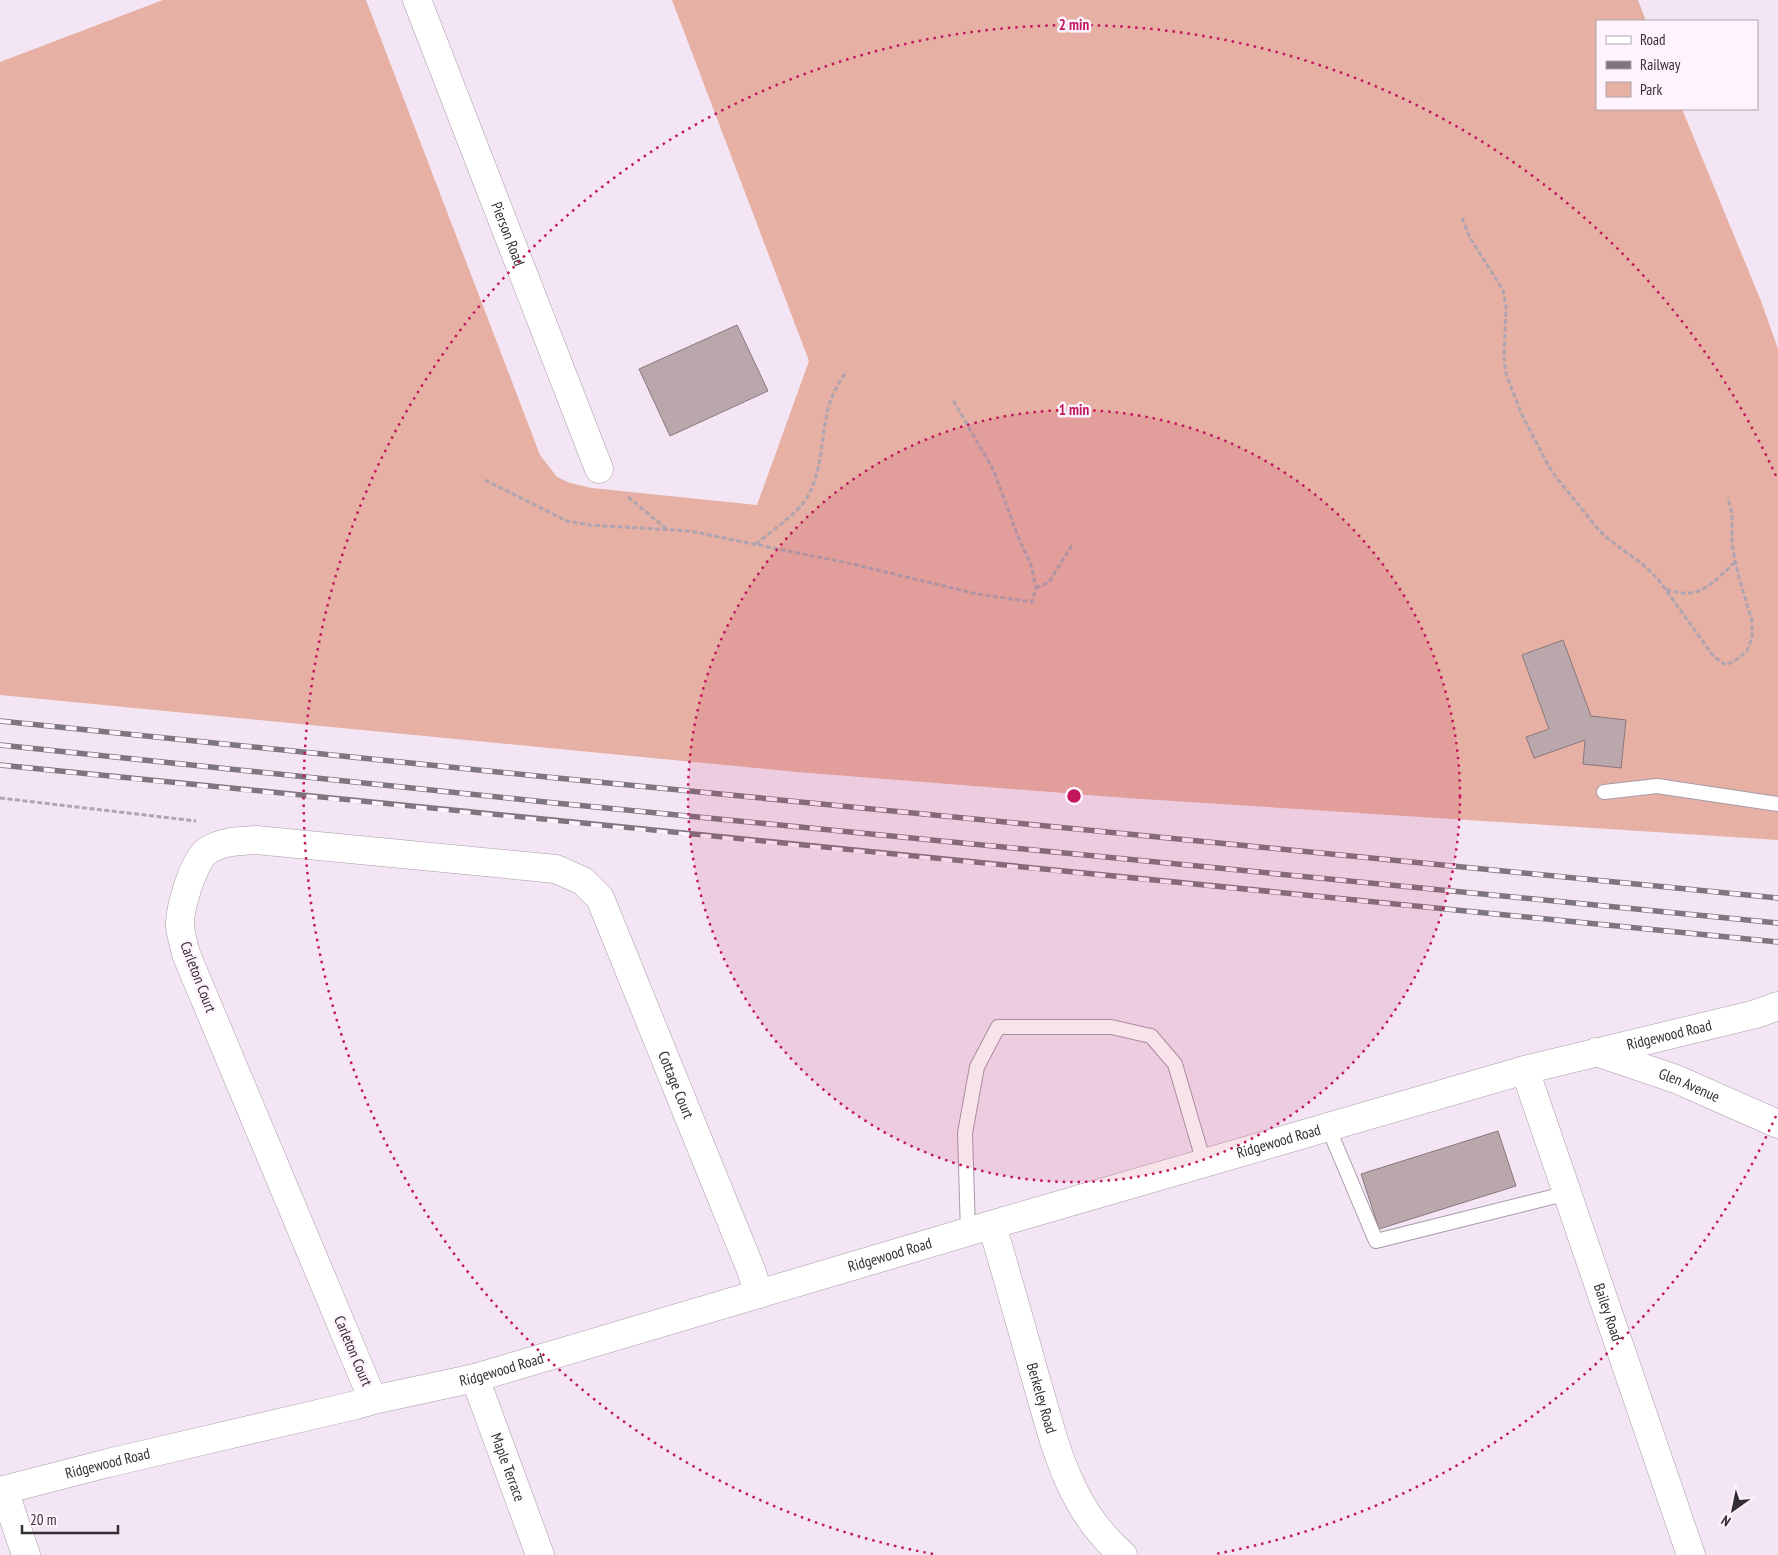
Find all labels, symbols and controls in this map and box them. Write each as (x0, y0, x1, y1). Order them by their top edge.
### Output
text: 2 min (1059, 15, 1089, 34)
legend (1596, 20, 1758, 110)
text: Road (1640, 30, 1666, 49)
text: Railway (1640, 55, 1681, 74)
text: Park (1640, 80, 1662, 99)
street label: Pierson Road (487, 199, 529, 269)
text: 1 min (1059, 400, 1089, 419)
centre of rings (1065, 787, 1083, 805)
street label: Carleton Court (176, 939, 221, 1015)
street label: Ridgewood Road (1625, 1015, 1713, 1054)
street label: Cottage Court (654, 1048, 698, 1121)
street label: Glen Avenue (1656, 1064, 1723, 1106)
street label: Ridgewood Road (1234, 1120, 1323, 1162)
street label: Ridgewood Road (845, 1233, 934, 1276)
street label: Bailey Road (1590, 1281, 1627, 1343)
street label: Carleton Court (330, 1313, 377, 1389)
street label: Ridgewood Road (458, 1348, 546, 1390)
street label: Berkeley Road (1023, 1360, 1061, 1436)
street label: Maple Terrace (487, 1430, 529, 1504)
street label: Ridgewood Road (63, 1444, 152, 1483)
north arrow (1708, 1485, 1758, 1535)
scale bar (22, 1502, 119, 1534)
text: 20 m (30, 1510, 56, 1529)
text: N (1718, 1511, 1734, 1531)

